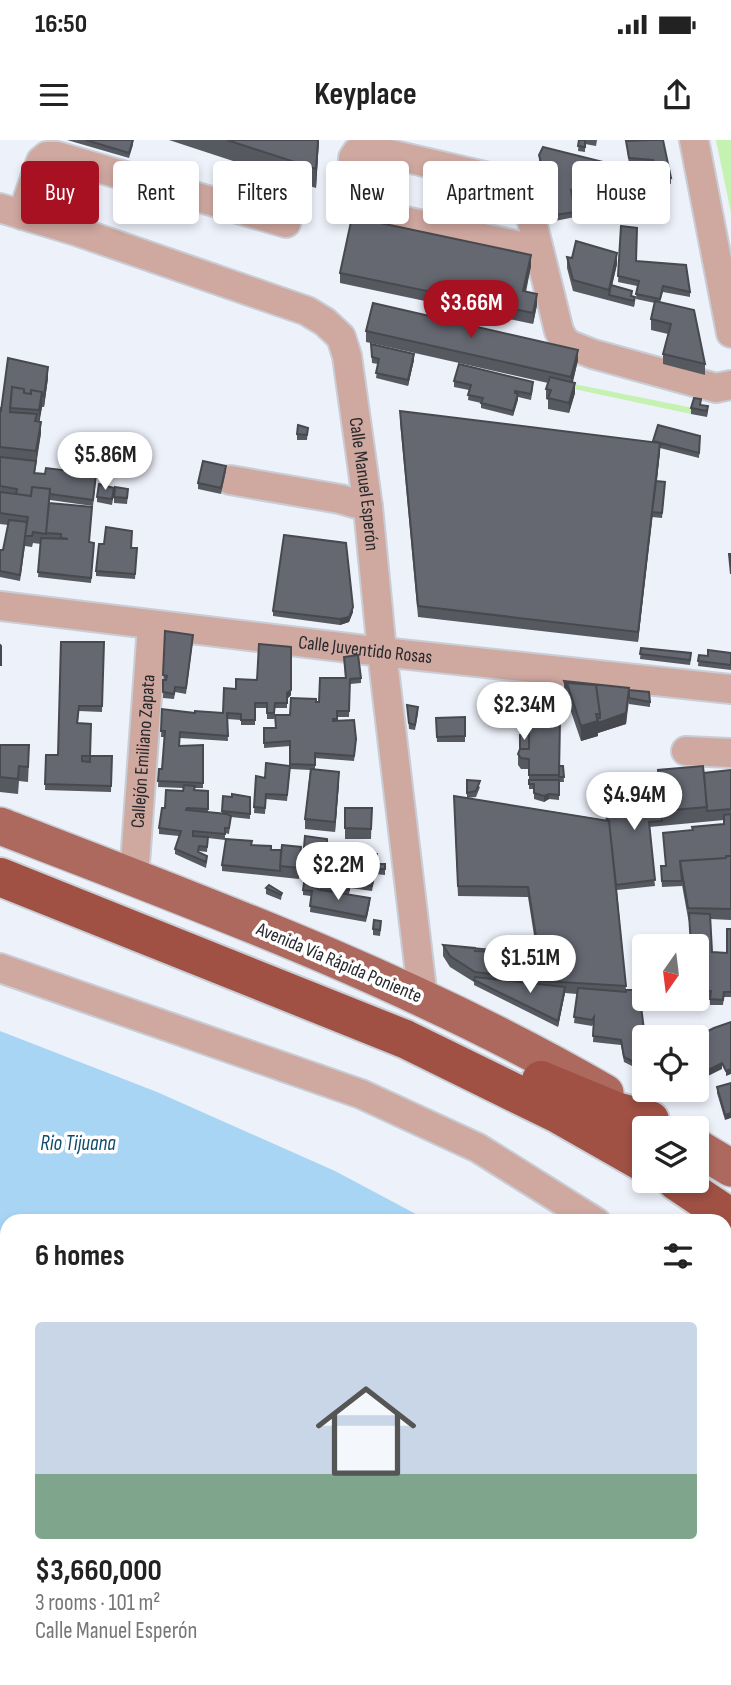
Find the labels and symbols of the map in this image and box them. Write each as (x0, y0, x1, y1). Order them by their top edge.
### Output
pin: $3.66M (414, 280, 528, 340)
street label: Calle Manuel Esperón (344, 416, 384, 552)
pin: $5.86M (48, 432, 162, 492)
street label: Calle Juventido Rosas (297, 631, 434, 669)
street label: Callejón Emiliano Zapata (126, 674, 160, 829)
pin: $2.34M (467, 682, 581, 742)
pin: $4.94M (577, 772, 691, 832)
pin: $2.2M (289, 842, 387, 902)
street label: Avenida Vía Rápida Poniente (252, 917, 425, 1008)
north arrow (632, 934, 709, 1012)
pin: $1.51M (473, 936, 587, 995)
water label: Rio Tijuana (40, 1131, 116, 1156)

